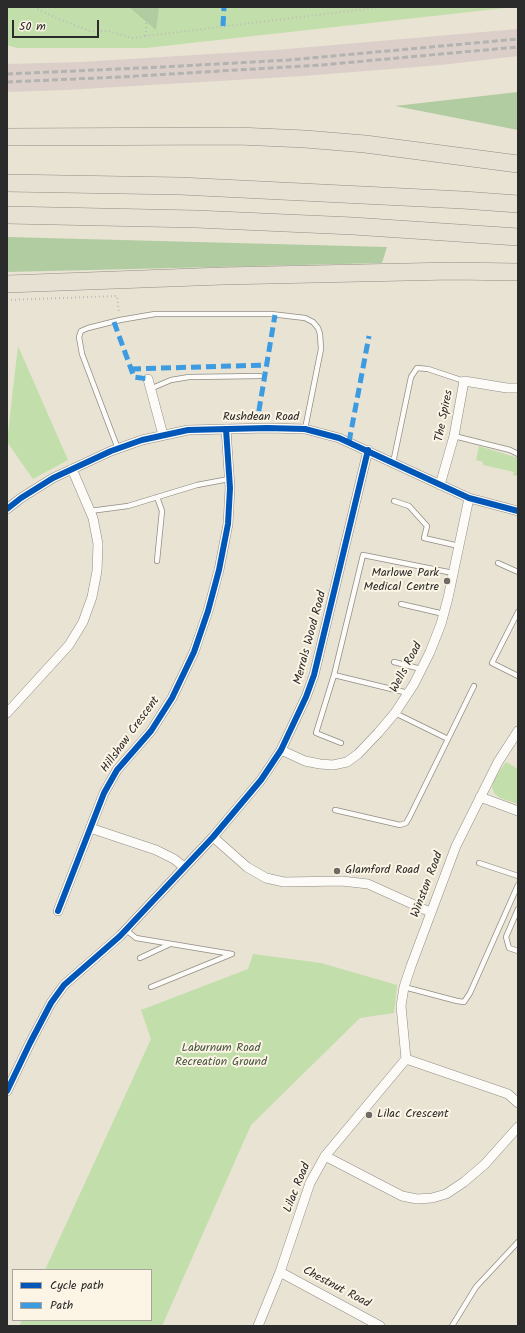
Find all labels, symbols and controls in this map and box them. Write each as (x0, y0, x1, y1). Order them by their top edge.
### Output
scale bar (14, 12, 101, 38)
text: 50 m (19, 17, 46, 36)
street label: The Spires (433, 389, 457, 443)
street label: Rushdean Road (223, 411, 299, 425)
place label: Marlowe Park Medical Centre (364, 567, 439, 595)
marker: Marlowe Park Medical Centre (442, 576, 452, 586)
street label: Merrals Wood Road (292, 590, 330, 686)
street label: Wells Road (388, 640, 426, 696)
street label: Hillshaw Crescent (99, 694, 163, 776)
street label: Winston Road (409, 850, 447, 920)
place label: Glamford Road (345, 864, 419, 878)
marker: Glamford Road (332, 866, 342, 876)
park label: Laburnum Road Recreation Ground (175, 1042, 267, 1070)
place label: Lilac Crescent (377, 1108, 449, 1122)
marker: Lilac Crescent (364, 1110, 374, 1120)
street label: Lilac Road (282, 1161, 314, 1215)
street label: Chestnut Road (300, 1264, 372, 1312)
legend (12, 1269, 152, 1321)
text: Cycle path (50, 1276, 104, 1295)
text: Path (50, 1296, 73, 1315)

